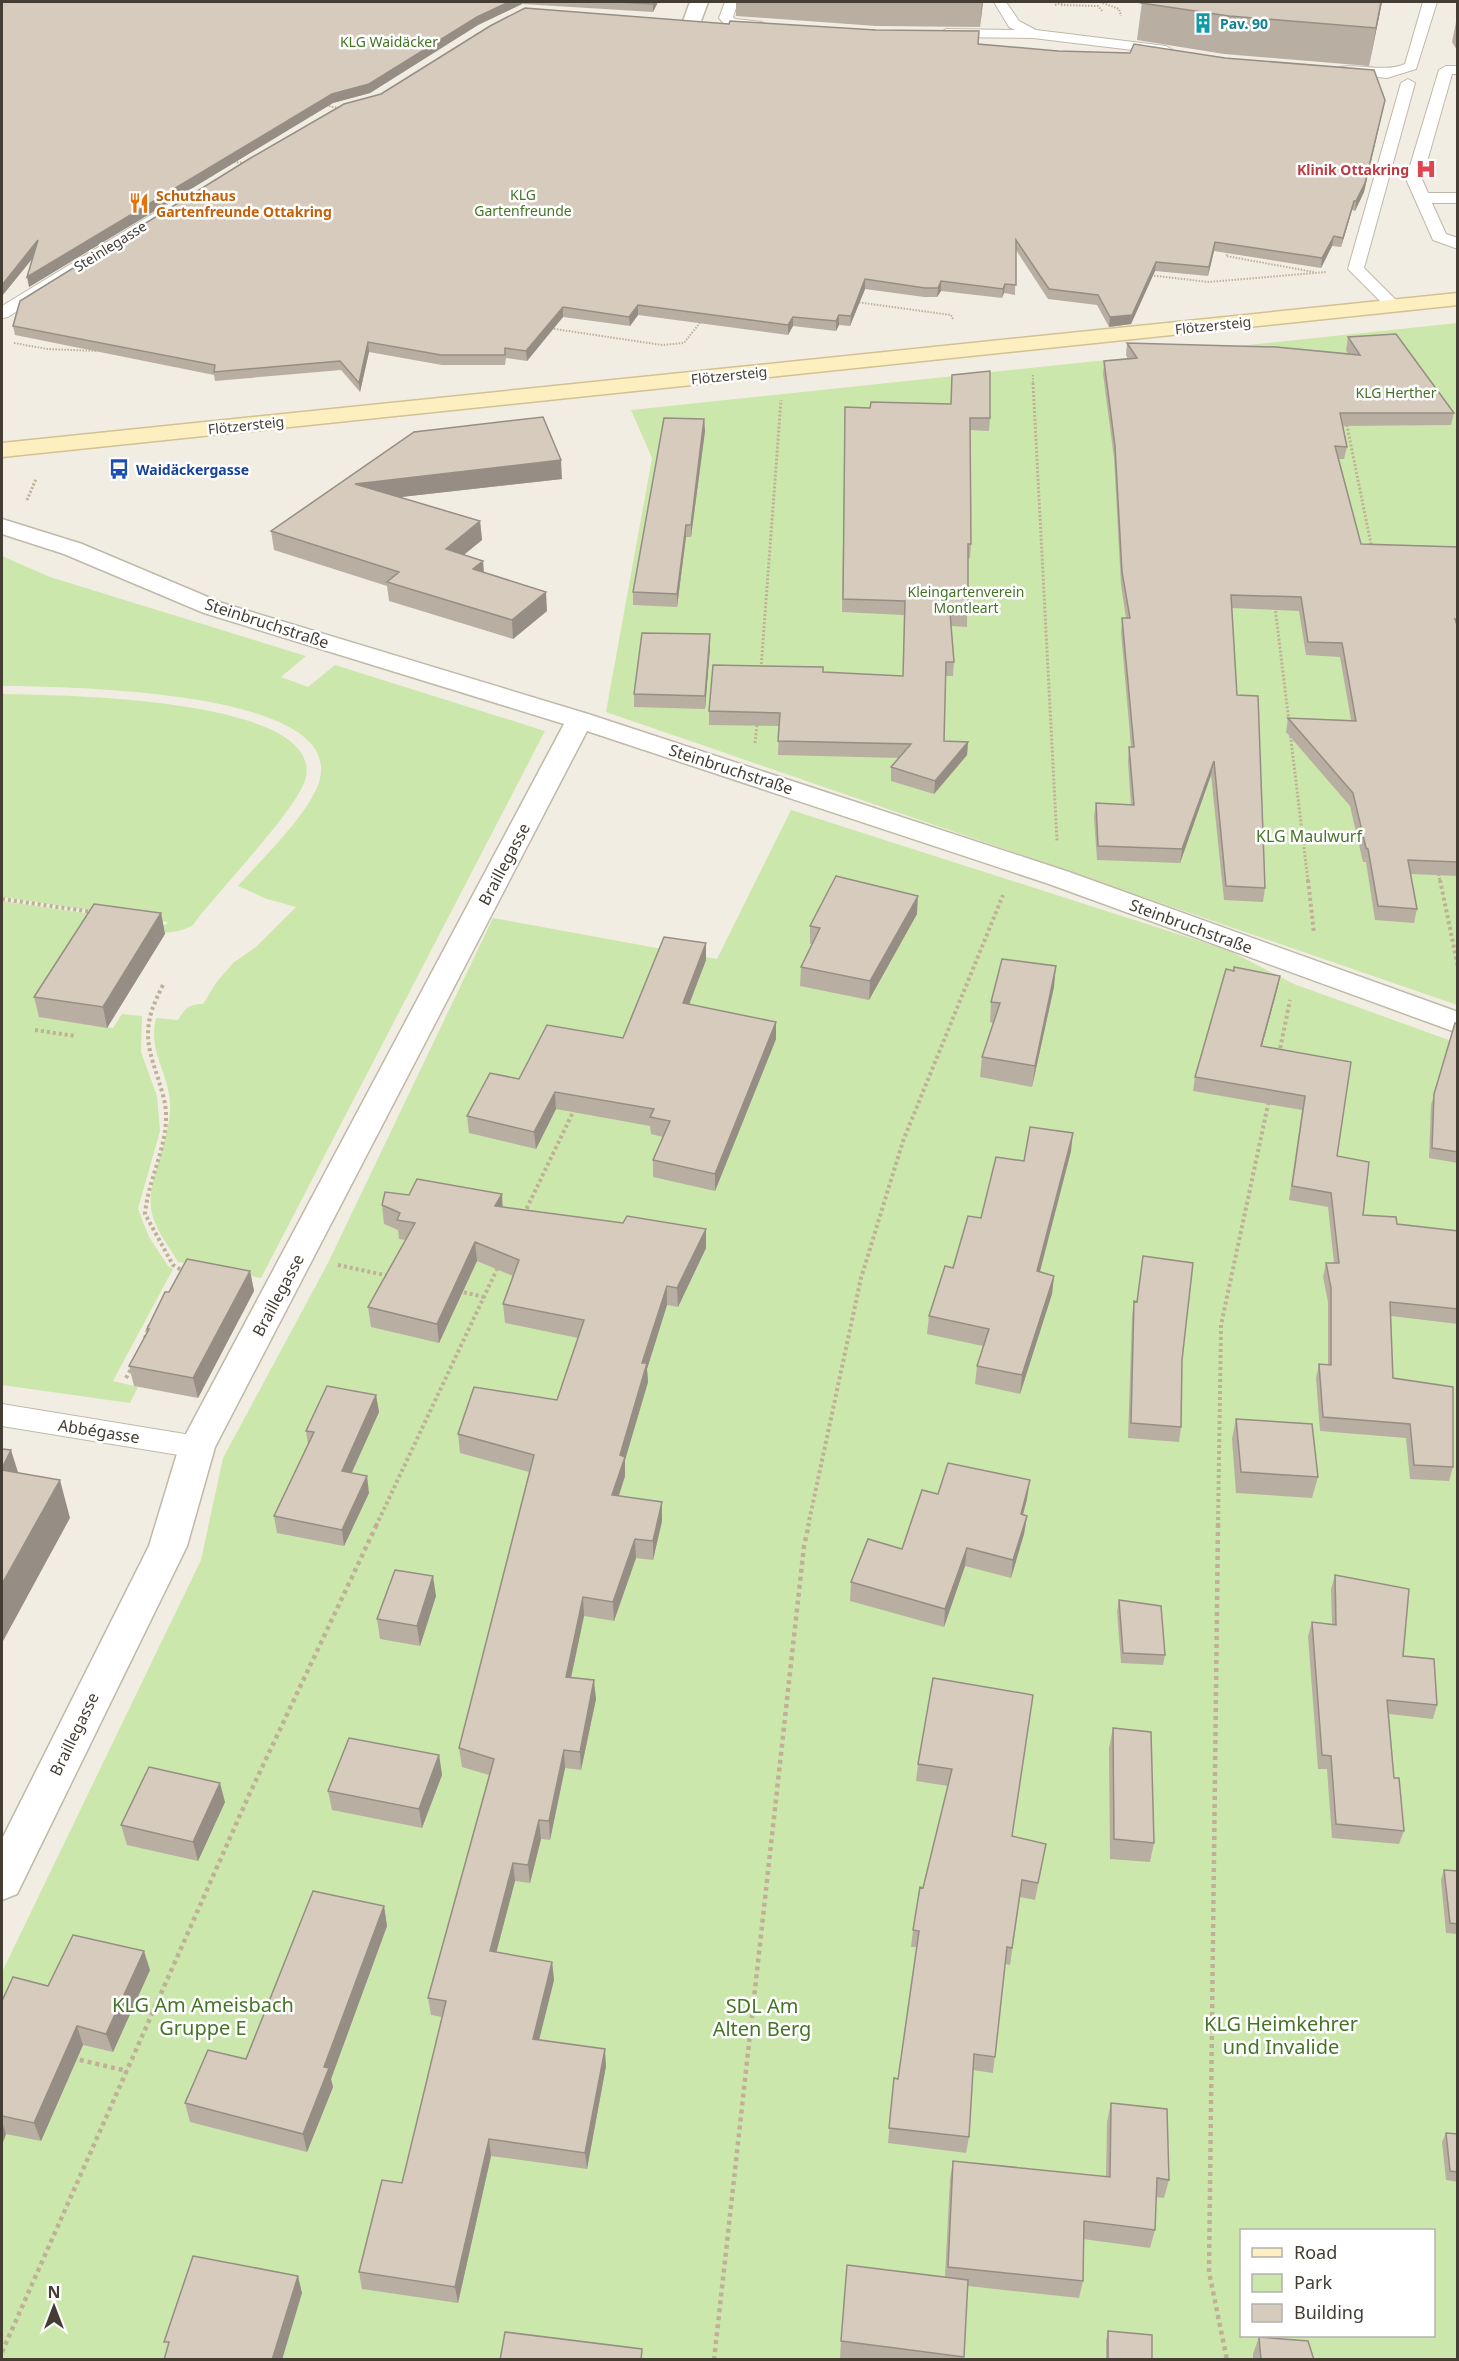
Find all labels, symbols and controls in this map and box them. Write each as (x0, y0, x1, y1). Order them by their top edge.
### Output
building icon: Pav. 90 (1191, 11, 1215, 35)
place label: Pav. 90 (1220, 14, 1268, 33)
park label: KLG Waidäcker (340, 32, 438, 51)
hospital icon: Klinik Ottakring (1414, 157, 1438, 181)
place label: Klinik Ottakring (1297, 160, 1409, 179)
park label: KLG Gartenfreunde (474, 185, 572, 220)
place label: Schutzhaus Gartenfreunde Ottakring (156, 186, 332, 221)
restaurant icon: Schutzhaus Gartenfreunde Ottakring (127, 191, 151, 215)
street label: Steinlegasse (70, 216, 150, 276)
street label: Flötzersteig (1174, 312, 1252, 338)
street label: Flötzersteig (690, 362, 768, 388)
park label: KLG Herther (1356, 383, 1437, 402)
street label: Flötzersteig (207, 412, 285, 438)
bus stop icon: Waidäckergasse (107, 457, 131, 481)
place label: Waidäckergasse (136, 460, 249, 479)
park label: Kleingartenverein Montleart (908, 582, 1024, 617)
street label: Steinbruchstraße (202, 593, 332, 653)
street label: Steinbruchstraße (666, 739, 796, 799)
street label: Braillegasse (473, 819, 535, 909)
park label: KLG Maulwurf (1256, 825, 1363, 847)
street label: Steinbruchstraße (1126, 894, 1256, 958)
street label: Braillegasse (247, 1250, 309, 1340)
street label: Abbégasse (57, 1414, 141, 1448)
street label: Braillegasse (44, 1689, 104, 1779)
park label: KLG Am Ameisbach Gruppe E (112, 1991, 294, 2041)
park label: SDL Am Alten Berg (713, 1992, 811, 2042)
park label: KLG Heimkehrer und Invalide (1204, 2010, 1358, 2060)
legend (1240, 2229, 1435, 2337)
text: Road (1294, 2240, 1337, 2264)
text: Park (1294, 2270, 1332, 2294)
north arrow (24, 2277, 84, 2337)
text: N (47, 2281, 61, 2303)
text: Building (1294, 2300, 1364, 2324)

